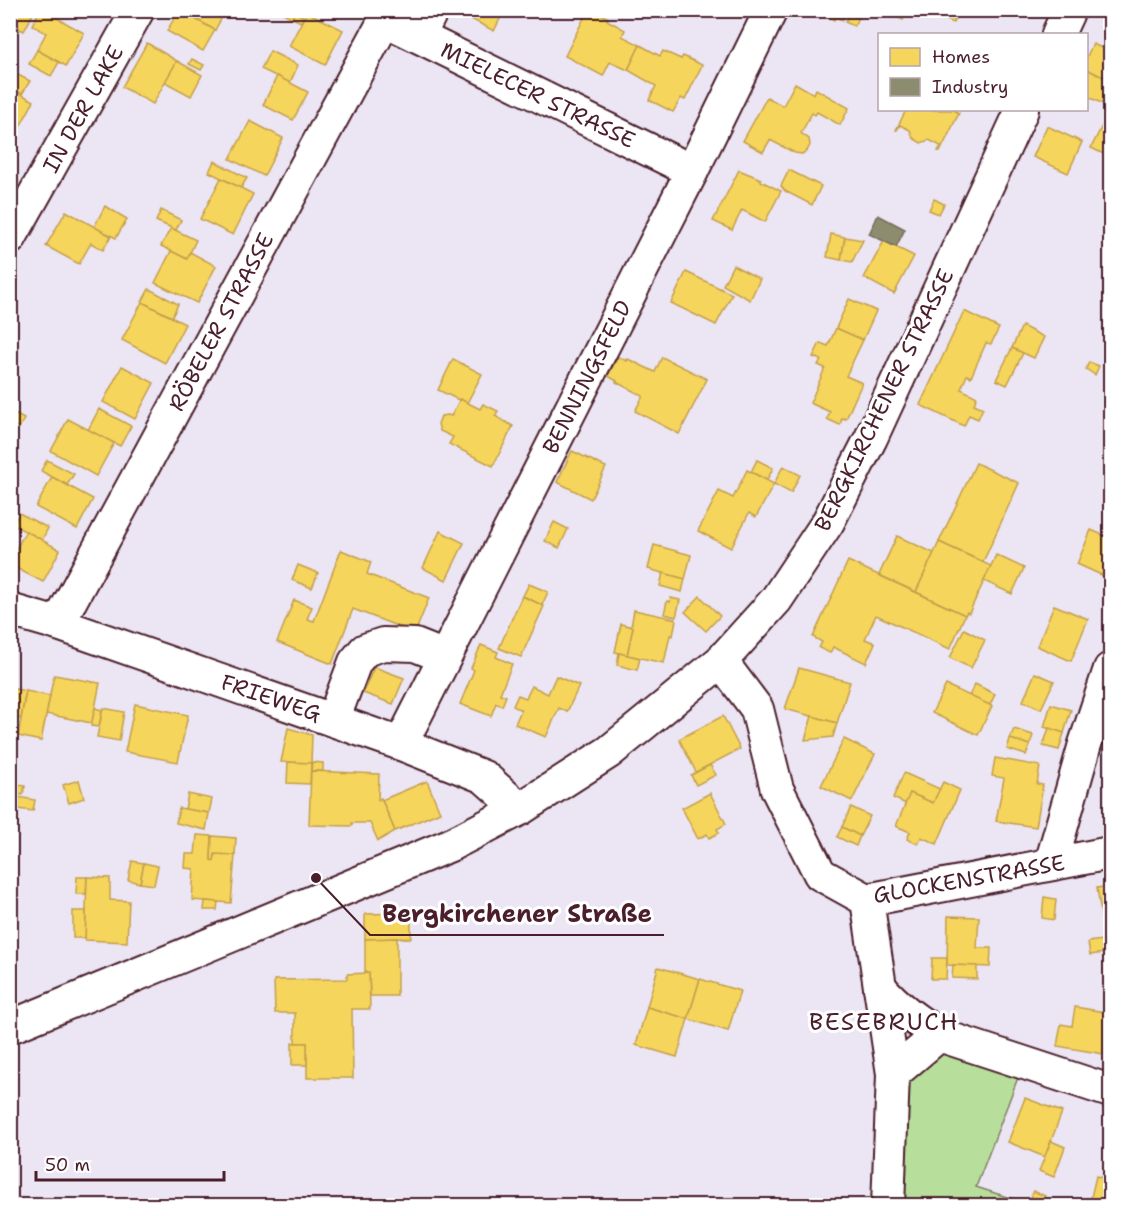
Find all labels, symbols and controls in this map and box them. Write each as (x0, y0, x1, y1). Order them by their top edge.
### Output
legend (878, 33, 1088, 111)
street label: MIELECER STRASSE (436, 35, 640, 155)
street label: IN DER LAKE (36, 40, 130, 178)
text: Homes (932, 45, 990, 69)
text: Industry (932, 75, 1008, 99)
street label: RÖBELER STRASSE (162, 228, 280, 416)
street label: BERGKIRCHENER STRASSE (808, 264, 960, 536)
street label: BENNINGSFELD (536, 295, 638, 459)
street label: FRIEWEG (217, 667, 325, 729)
street label: GLOCKENSTRASSE (871, 848, 1067, 910)
callout: Bergkirchener Straße (370, 893, 664, 935)
text: Bergkirchener Straße (382, 898, 652, 930)
district label: BESEBRUCH (809, 1006, 959, 1038)
scale bar (36, 1144, 224, 1182)
text: 50 m (45, 1153, 90, 1177)

